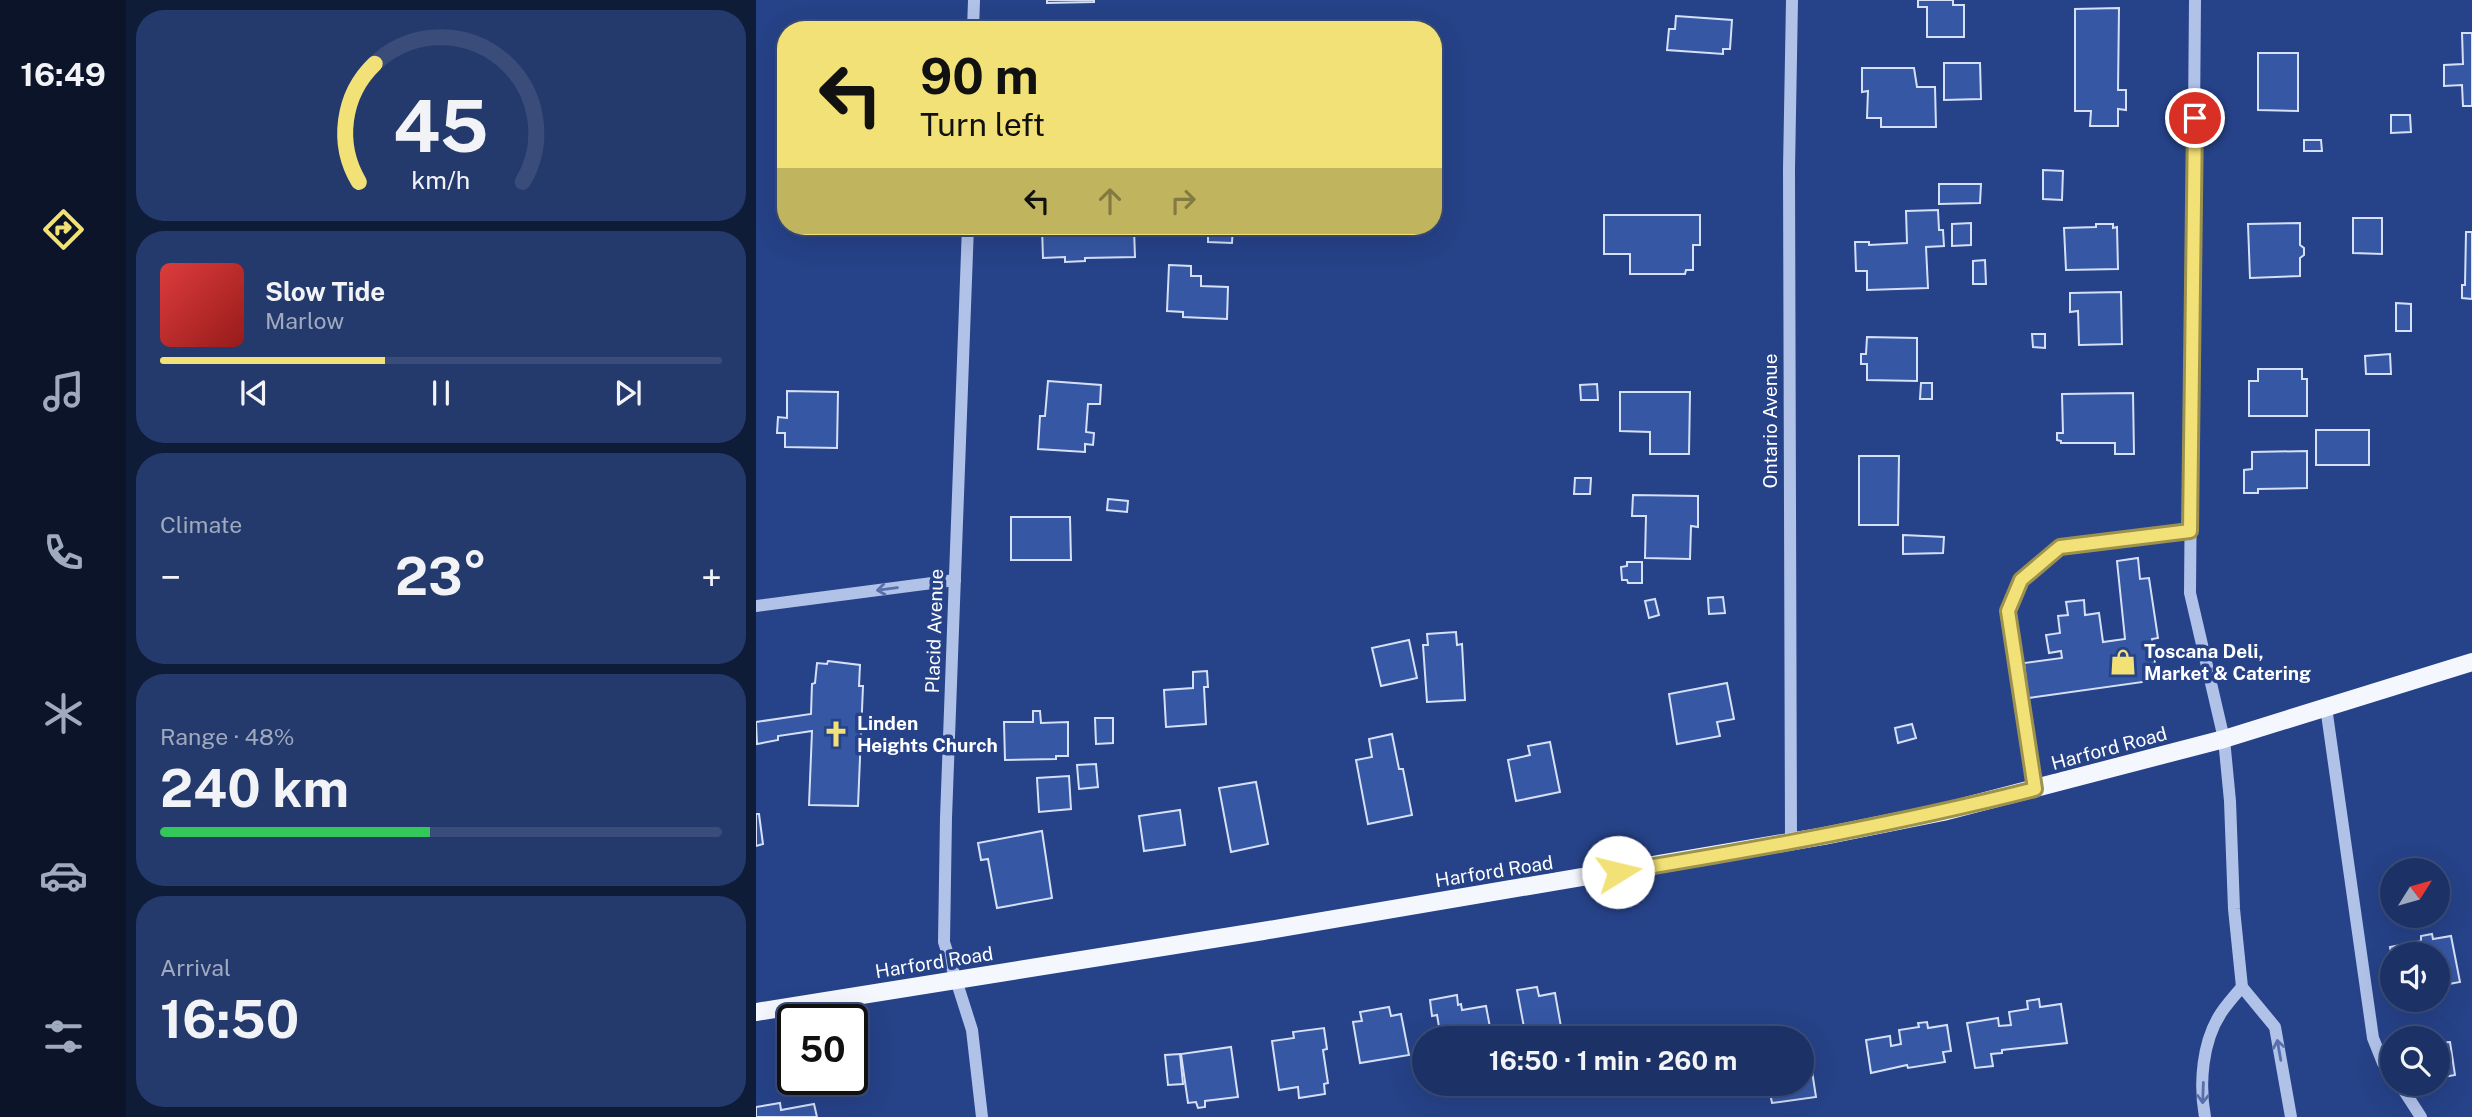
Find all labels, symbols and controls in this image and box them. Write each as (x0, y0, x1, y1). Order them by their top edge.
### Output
text: 90 m (920, 47, 1039, 105)
icon: left (805, 49, 896, 140)
text: 16:49 (20, 56, 106, 93)
text: 45 (393, 83, 489, 168)
pin (2165, 88, 2225, 148)
icon: arrive (2176, 99, 2214, 137)
text: Turn left (920, 106, 1045, 143)
text: km/h (412, 165, 470, 195)
icon: left (1018, 182, 1056, 220)
icon: ahead (1091, 182, 1129, 220)
icon: right (1164, 182, 1202, 220)
icon: directions (39, 205, 88, 254)
text: Slow Tide (265, 276, 385, 307)
text: Marlow (265, 307, 344, 334)
street label: Ontario Avenue (1759, 354, 1781, 488)
icon: music (39, 367, 88, 416)
icon: previous (235, 374, 273, 412)
icon: pause (422, 374, 460, 412)
icon: next (609, 374, 647, 412)
text: Climate (160, 511, 242, 538)
icon: phone (39, 528, 88, 577)
text: 23° (395, 546, 487, 607)
text: − (160, 555, 181, 600)
text: + (701, 555, 722, 600)
street label: Placid Avenue (921, 568, 947, 694)
one-way arrow (876, 583, 899, 596)
place label: Toscana Deli, Market & Catering (2144, 640, 2311, 684)
shop icon: Toscana Deli, Market & Catering (2108, 647, 2138, 677)
icon: climate (39, 689, 88, 738)
place label: Linden Heights Church (857, 712, 998, 756)
church icon: Linden Heights Church (821, 719, 851, 749)
street label: Harford Road (2049, 722, 2169, 774)
text: Range · 48% (160, 723, 295, 750)
text: 240 km (160, 758, 349, 819)
position arrow (1581, 835, 1655, 909)
icon: car (39, 851, 88, 900)
street label: Harford Road (1434, 851, 1554, 891)
north arrow (2380, 858, 2450, 928)
map controls (2380, 858, 2450, 1096)
street label: Harford Road (874, 942, 994, 982)
button: sound (2380, 942, 2450, 1012)
text: Arrival (160, 954, 231, 981)
text: 16:50 (160, 989, 299, 1050)
speed limit sign: 50 (777, 1004, 868, 1095)
icon: filters (39, 1012, 88, 1061)
button: search (2380, 1026, 2450, 1096)
one-way arrow (2272, 1039, 2285, 1062)
text: 16:50 · 1 min · 260 m (1489, 1045, 1737, 1076)
one-way arrow (2197, 1081, 2210, 1104)

